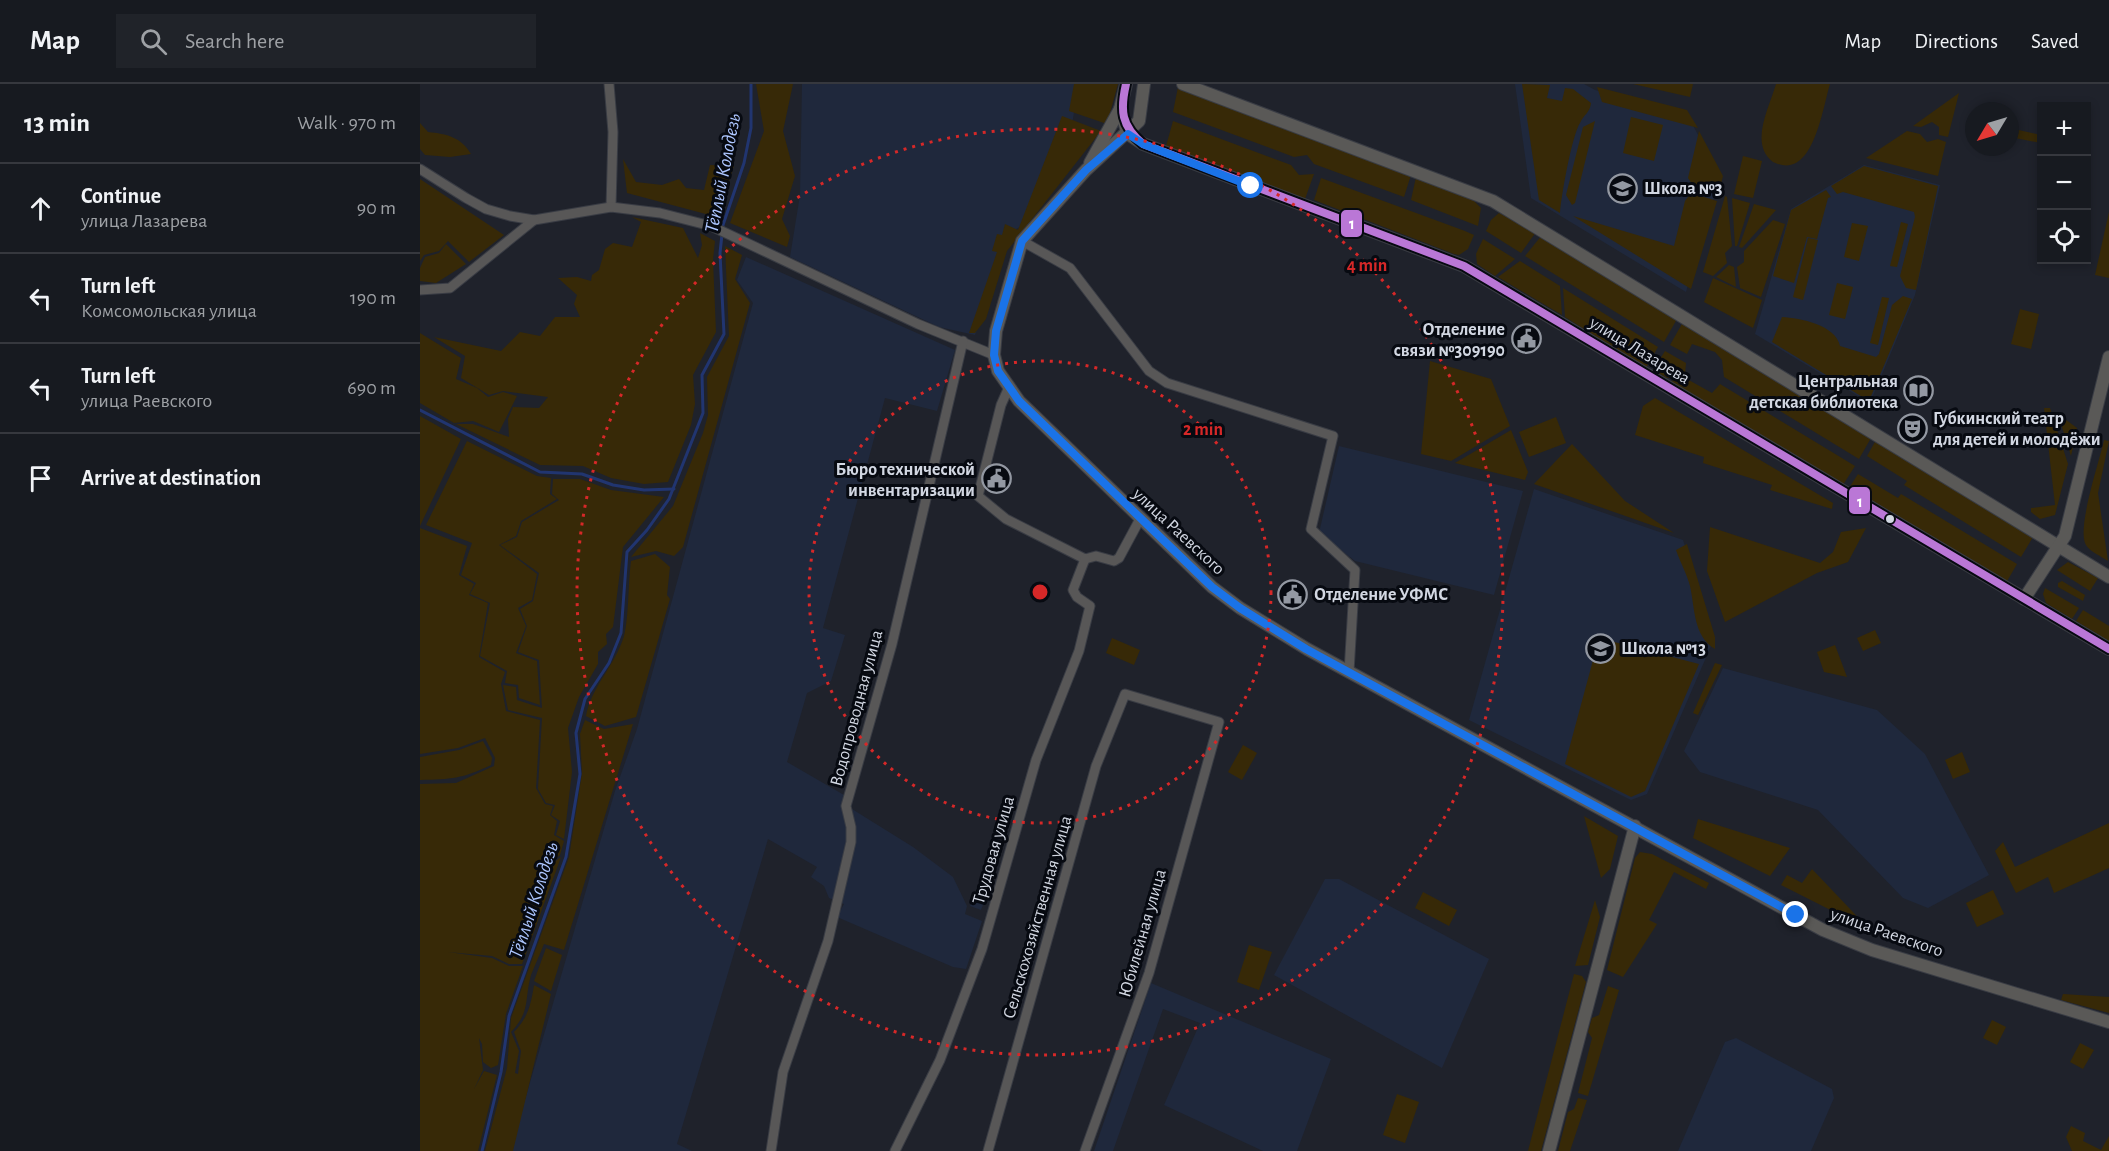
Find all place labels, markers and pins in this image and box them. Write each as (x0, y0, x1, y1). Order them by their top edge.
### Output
school or university icon: Школа №3 (1607, 172, 1639, 204)
place label: Школа №3 (1644, 180, 1723, 198)
place label: Отделение связи №309190 (1394, 321, 1505, 360)
public building icon: Отделение связи №309190 (1510, 323, 1542, 355)
place label: Центральная детская библиотека (1749, 373, 1898, 412)
library icon: Центральная детская библиотека (1903, 375, 1935, 407)
place label: Губкинский театр для детей и молодёжи (1933, 410, 2101, 449)
theatre icon: Губкинский театр для детей и молодёжи (1896, 412, 1928, 444)
place label: Бюро технической инвентаризации (835, 461, 975, 500)
public building icon: Бюро технической инвентаризации (980, 463, 1012, 495)
unlabelled marker (1884, 513, 1896, 525)
public building icon: Отделение УФМС (1277, 578, 1309, 610)
centre of rings (1030, 582, 1050, 602)
place label: Отделение УФМС (1314, 586, 1448, 604)
school or university icon: Школа №13 (1584, 632, 1616, 664)
place label: Школа №13 (1621, 640, 1706, 658)

